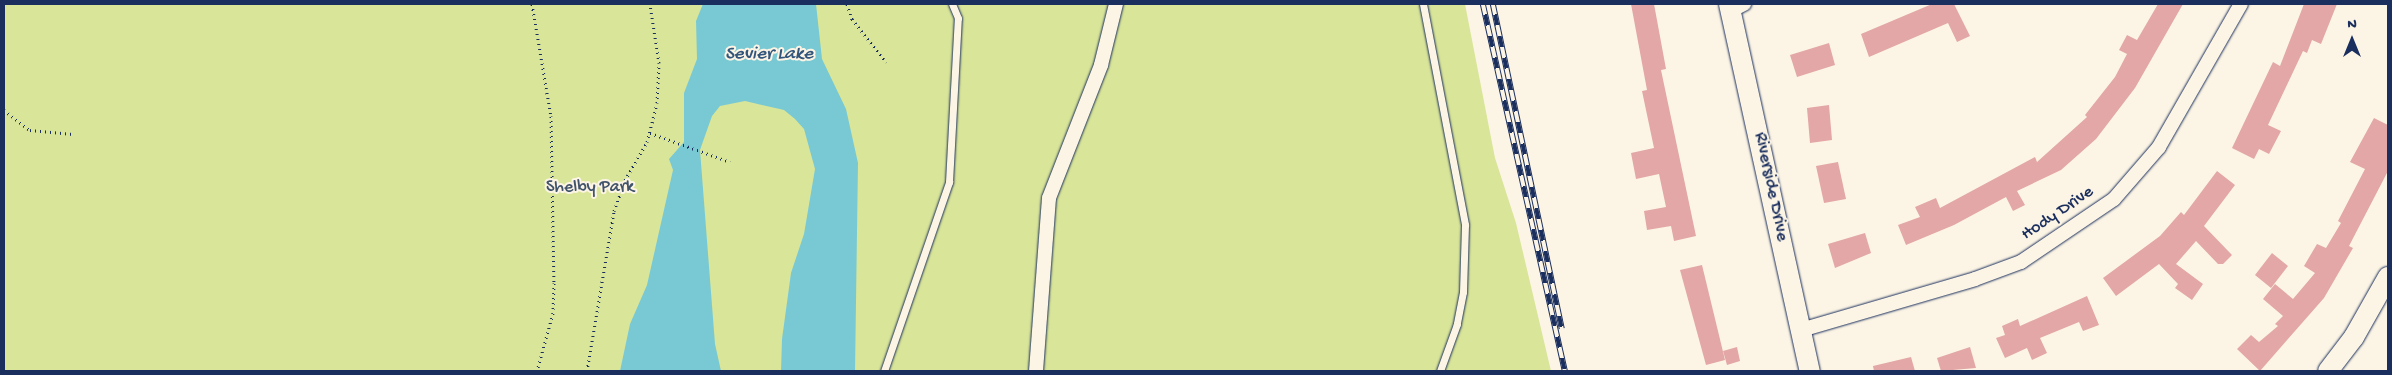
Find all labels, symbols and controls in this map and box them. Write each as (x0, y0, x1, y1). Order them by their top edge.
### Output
north arrow (2327, 15, 2377, 65)
text: N (2347, 16, 2357, 33)
water label: Sevier Lake (725, 44, 813, 66)
street label: Riverside Drive (1748, 131, 1792, 243)
park label: Shelby Park (546, 177, 634, 199)
street label: Hody Drive (2018, 182, 2098, 246)

